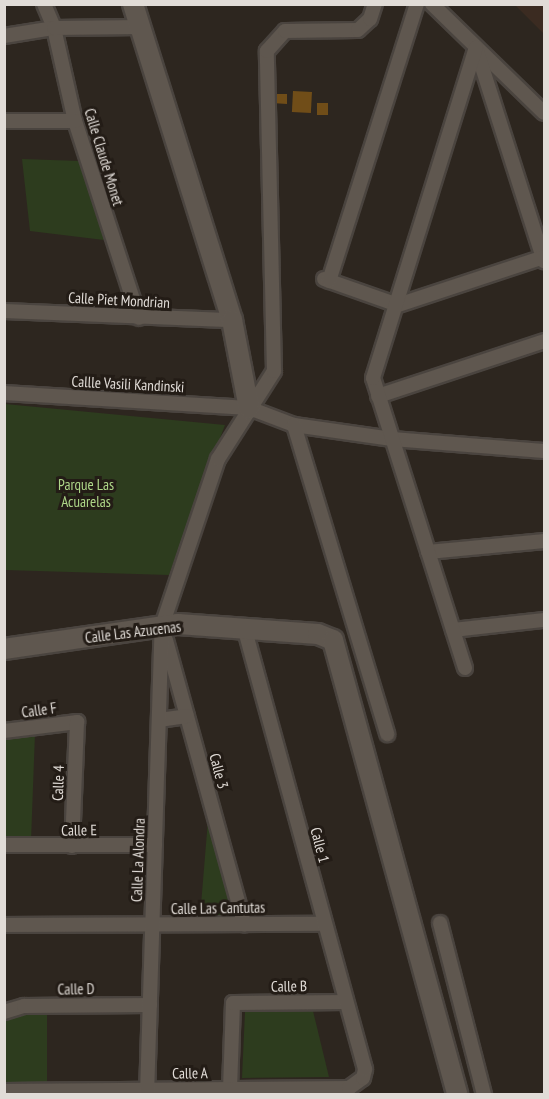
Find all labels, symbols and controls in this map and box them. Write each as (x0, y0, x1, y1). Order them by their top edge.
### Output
street label: Calle Claude Monet (81, 106, 127, 208)
street label: Calle Piet Mondrian (68, 288, 170, 312)
street label: Callle Vasili Kandinski (71, 372, 185, 396)
park label: Parque Las Acuarelas (58, 475, 114, 510)
street label: Calle Las Azucenas (84, 617, 182, 647)
street label: Calle F (20, 699, 58, 721)
street label: Calle 3 (206, 751, 232, 791)
street label: Calle 4 (48, 765, 68, 801)
street label: Calle La Alondra (128, 817, 148, 903)
street label: Calle E (61, 821, 97, 839)
street label: Calle 1 (307, 825, 333, 865)
street label: Calle Las Cantutas (171, 898, 265, 918)
street label: Calle B (271, 977, 307, 995)
street label: Calle D (57, 980, 95, 998)
street label: Calle A (172, 1064, 208, 1082)

